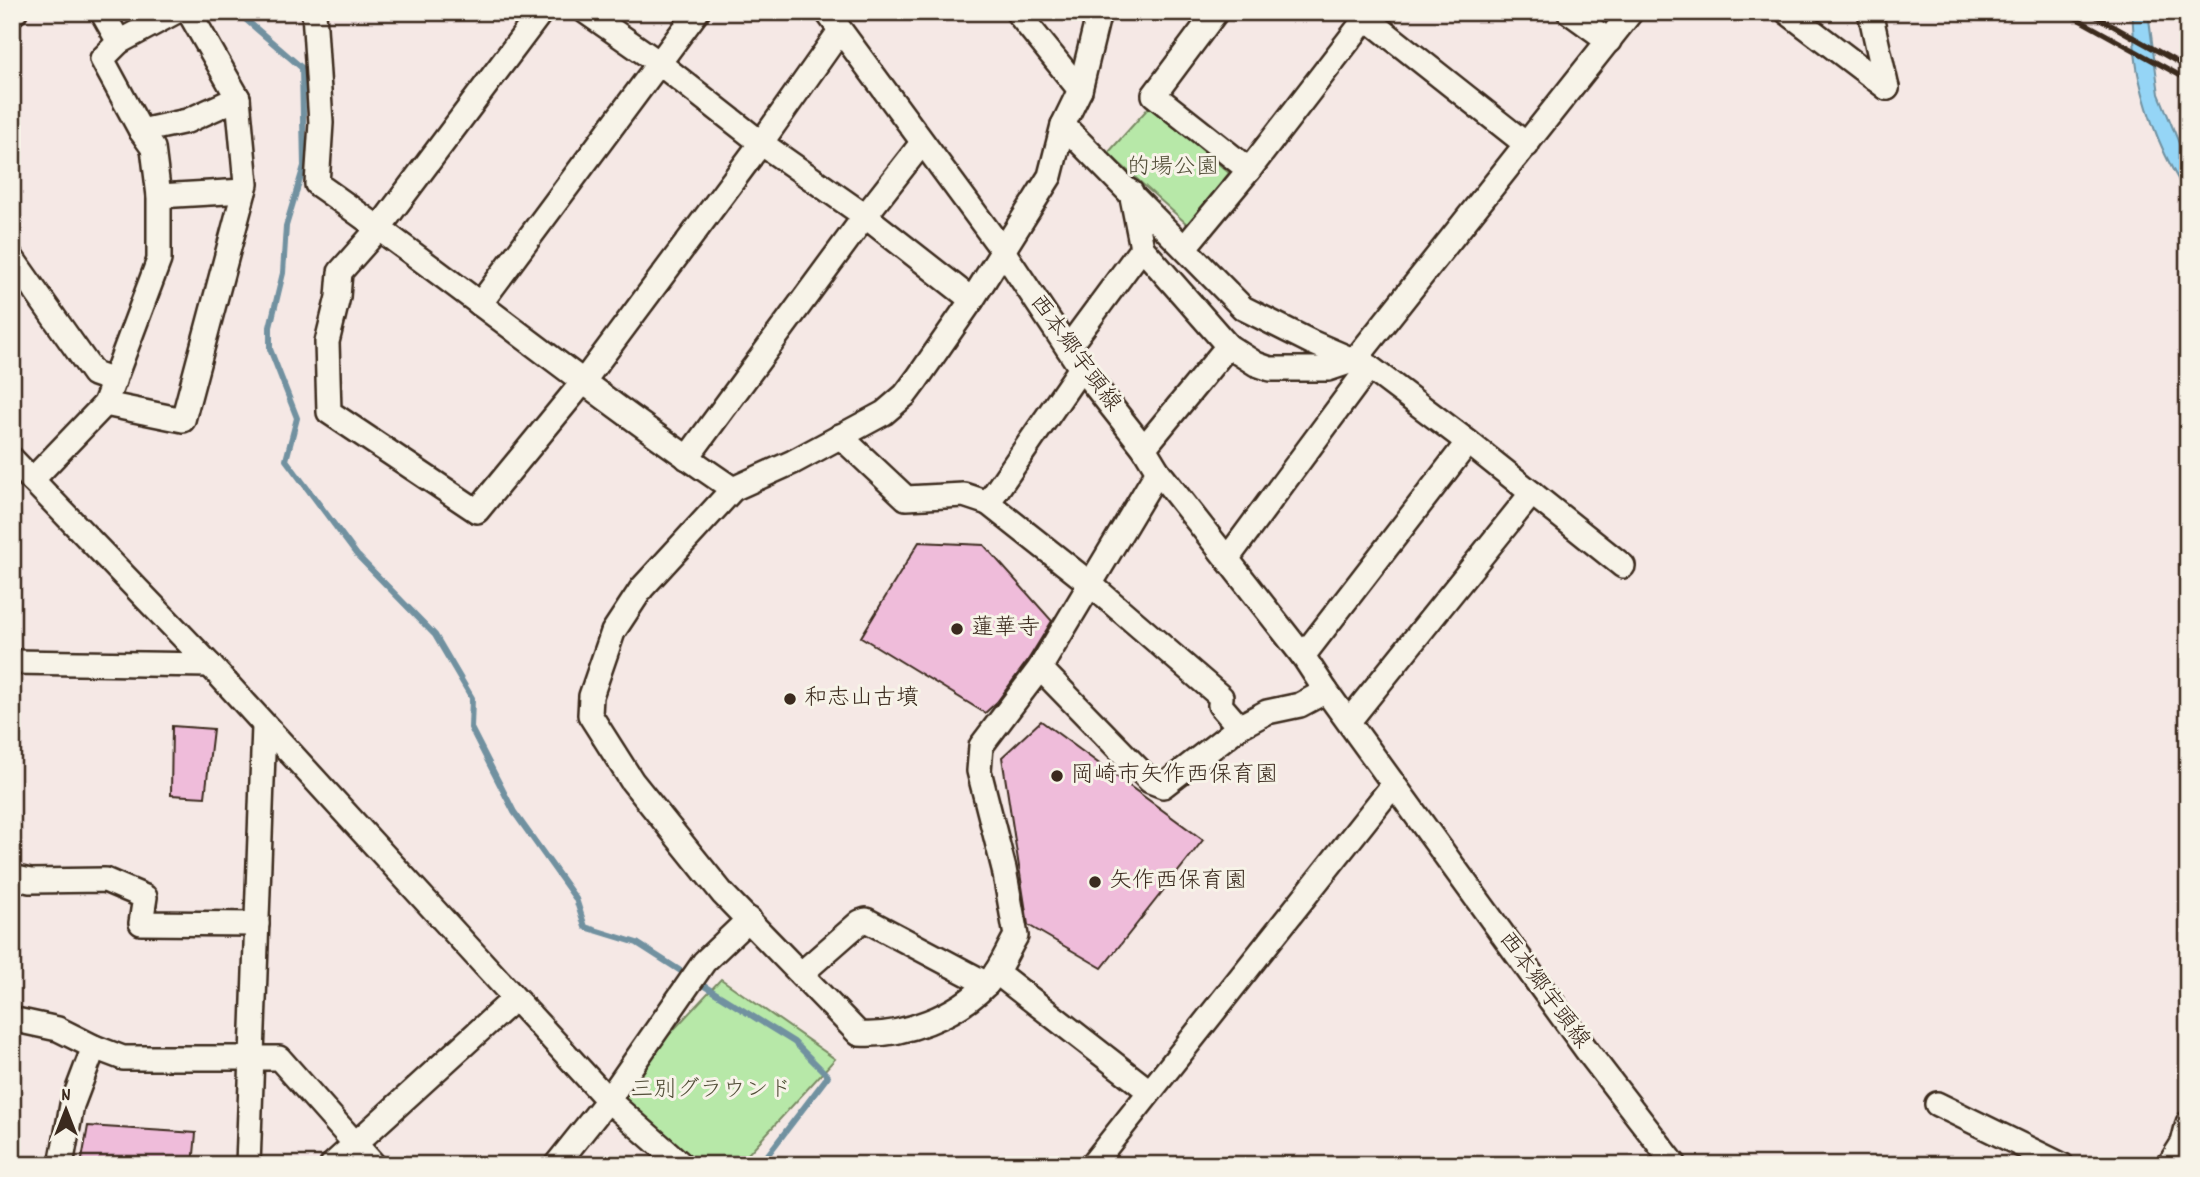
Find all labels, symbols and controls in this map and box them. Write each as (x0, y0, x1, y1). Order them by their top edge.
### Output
park label: 的場公園 (1127, 152, 1219, 185)
street label: 西本郷宇頭線 (1020, 288, 1128, 420)
place label: 蓮華寺 (971, 613, 1040, 646)
marker: 蓮華寺 (949, 621, 965, 637)
place label: 和志山古墳 (804, 683, 919, 716)
marker: 和志山古墳 (782, 691, 798, 707)
place label: 岡崎市矢作西保育園 (1071, 760, 1278, 793)
marker: 岡崎市矢作西保育園 (1049, 768, 1065, 784)
place label: 矢作西保育園 (1109, 866, 1247, 899)
marker: 矢作西保育園 (1087, 874, 1103, 890)
street label: 西本郷宇頭線 (1489, 925, 1597, 1057)
park label: 三別グラウンド (631, 1075, 792, 1108)
north arrow (32, 1076, 102, 1146)
text: N (61, 1083, 71, 1110)

